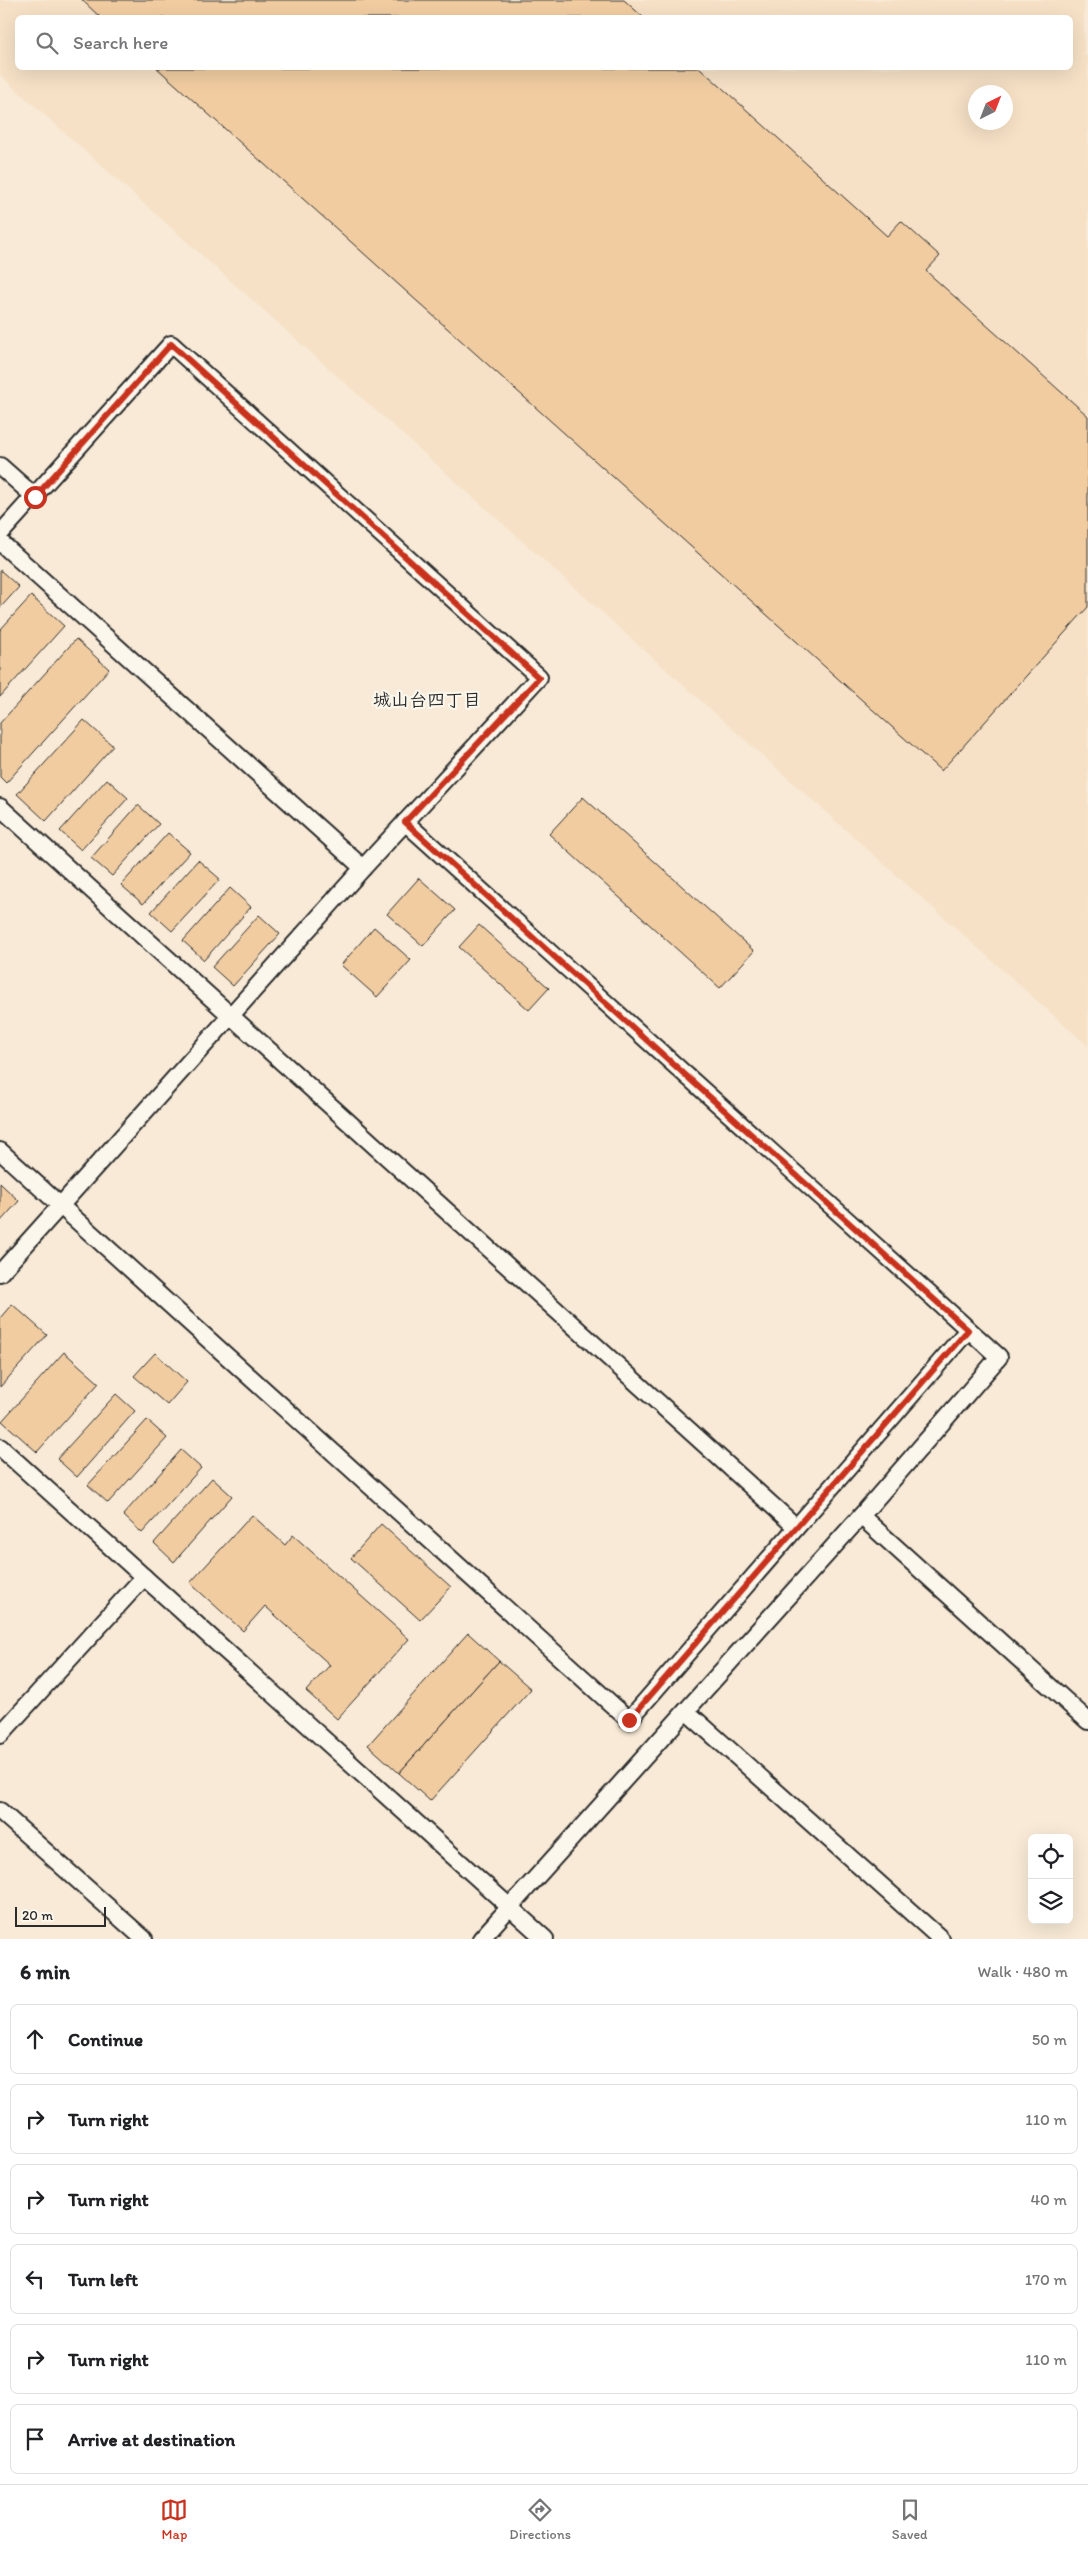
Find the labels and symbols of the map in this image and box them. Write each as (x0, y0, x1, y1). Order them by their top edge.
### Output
north arrow (968, 85, 1013, 130)
route start (24, 486, 47, 509)
district label: 城山台四丁目 (373, 689, 481, 711)
route end (618, 1709, 641, 1732)
scale bar (15, 1904, 106, 1927)

